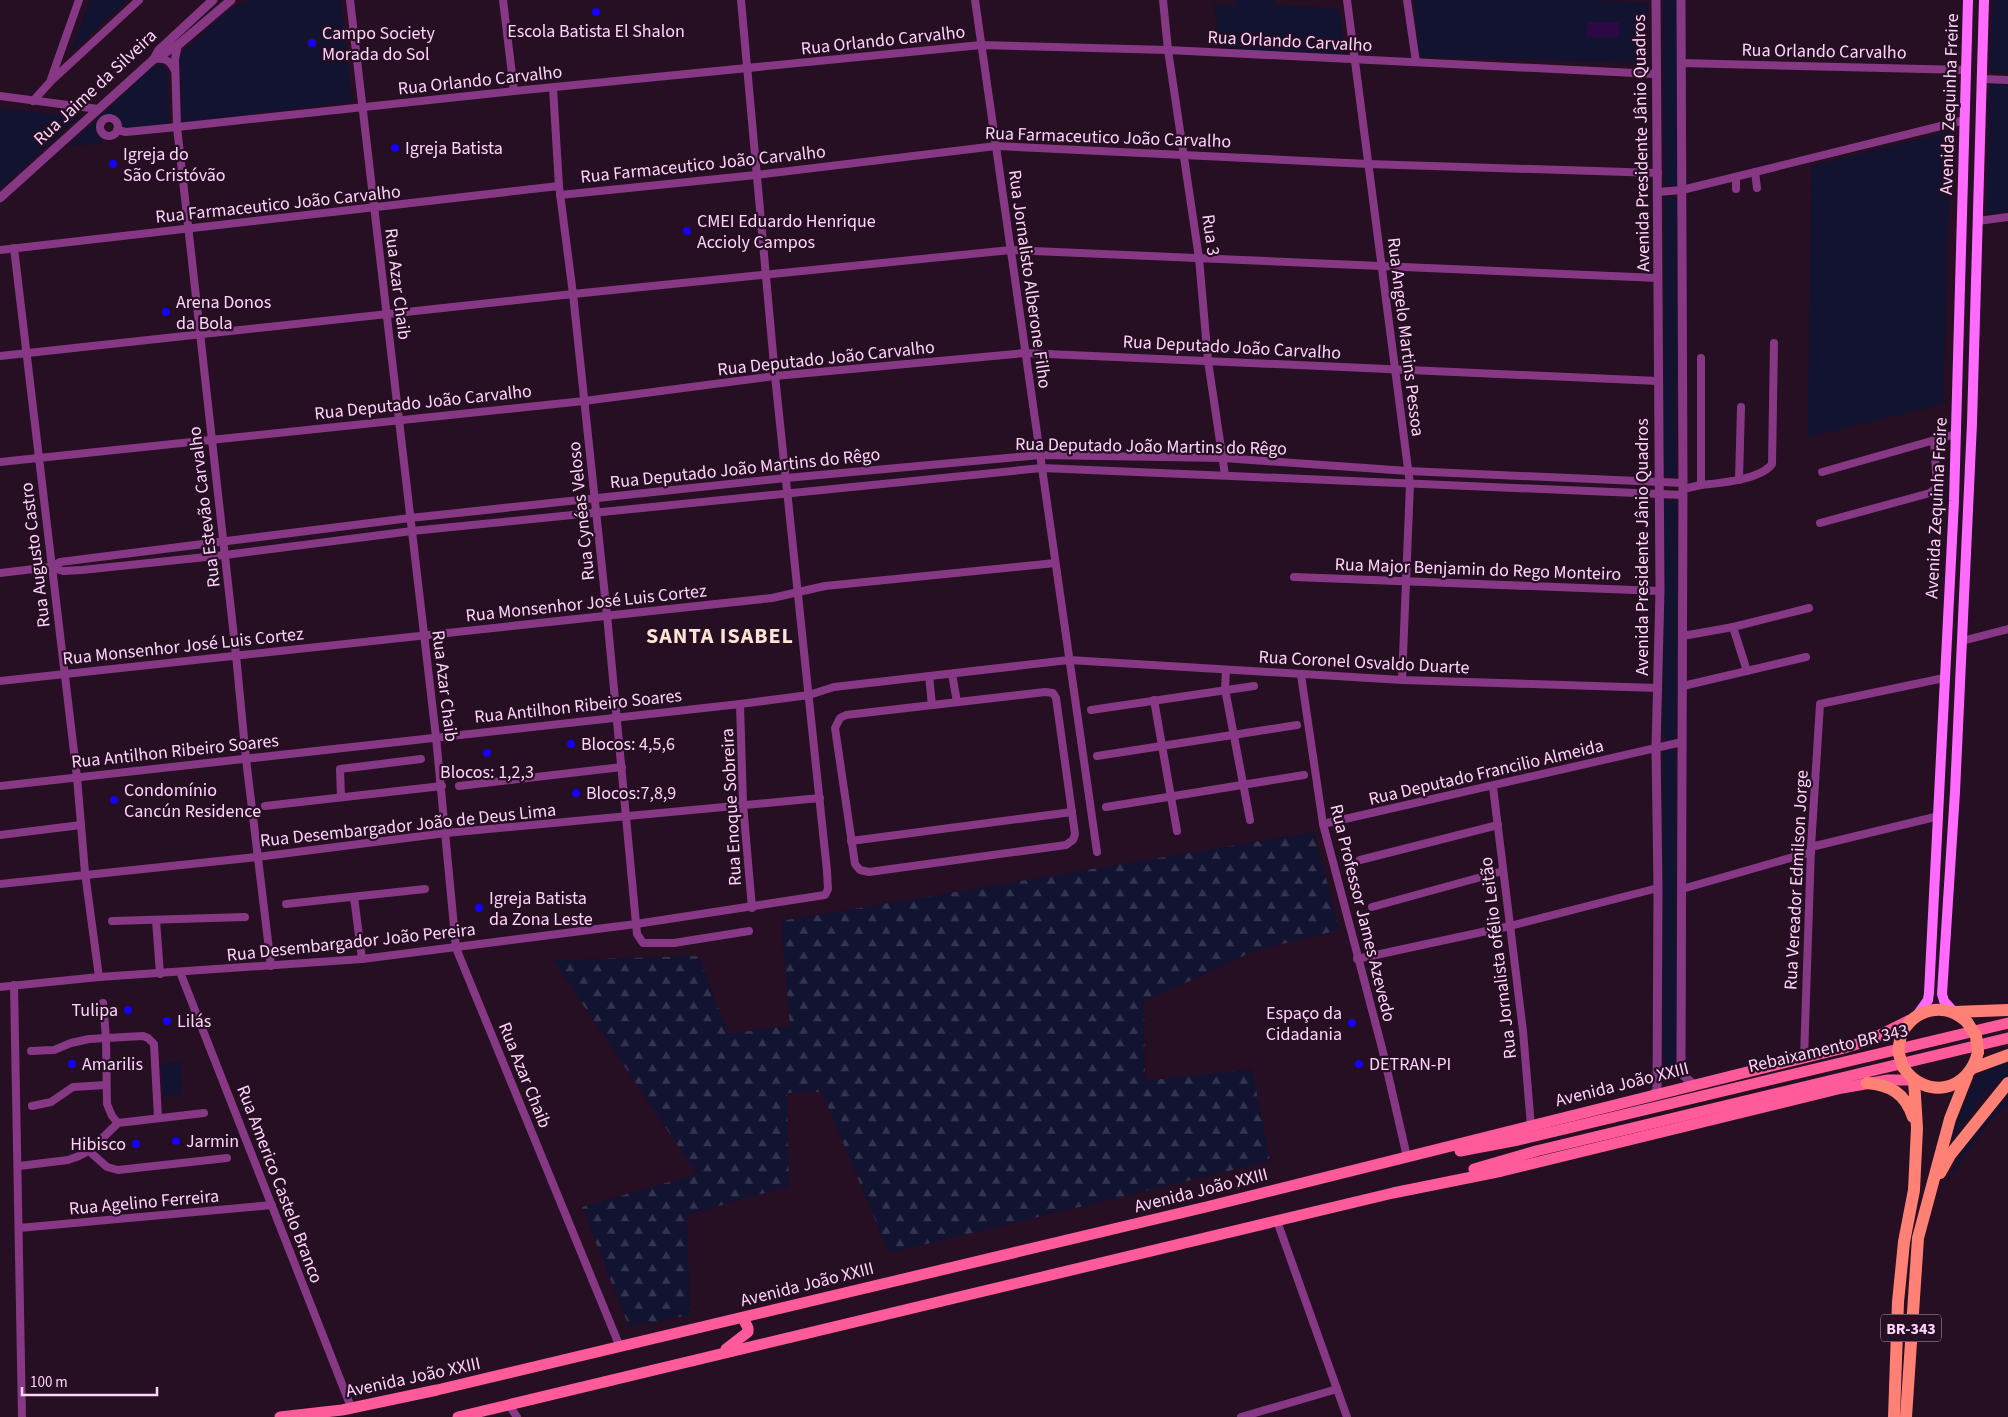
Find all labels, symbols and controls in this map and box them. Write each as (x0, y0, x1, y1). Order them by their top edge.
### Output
marker: Escola Batista El Shalon (590, 6, 602, 18)
street label: Avenida Zequinha Freire (1934, 13, 1965, 195)
street label: Avenida Presidente Jânio Quadros (1627, 14, 1656, 272)
place label: Escola Batista El Shalon (507, 19, 685, 44)
street label: Rua Orlando Carvalho (800, 19, 966, 62)
place label: Campo Society Morada do Sol (322, 21, 435, 67)
street label: Rua Jaime da Silveira (28, 24, 162, 151)
street label: Rua Orlando Carvalho (1207, 25, 1373, 58)
marker: Campo Society Morada do Sol (306, 37, 318, 49)
street label: Rua Orlando Carvalho (1741, 38, 1907, 65)
street label: Rua Orlando Carvalho (397, 59, 563, 102)
street label: Rua Farmaceutico João Carvalho (984, 121, 1232, 154)
place label: Igreja Batista (405, 136, 503, 161)
street label: Rua Farmaceutico João Carvalho (579, 139, 827, 190)
place label: Igreja do São Cristóvão (123, 142, 226, 188)
marker: Igreja Batista (389, 142, 401, 154)
marker: Igreja do São Cristóvão (107, 158, 119, 170)
street label: Rua Jornalisto Alberone Filho (1002, 168, 1057, 390)
street label: Rua Farmaceutico João Carvalho (154, 179, 402, 230)
place label: CMEI Eduardo Henrique Accioly Campos (697, 209, 876, 255)
street label: Rua 3 (1195, 213, 1226, 257)
marker: CMEI Eduardo Henrique Accioly Campos (681, 225, 693, 237)
street label: Rua Azar Chaib (378, 227, 417, 341)
street label: Rua Angelo Martins Pessoa (1381, 236, 1430, 438)
place label: Arena Donos da Bola (176, 290, 271, 336)
marker: Arena Donos da Bola (160, 306, 172, 318)
street label: Rua Deputado João Carvalho (1122, 329, 1342, 366)
street label: Rua Deputado João Carvalho (716, 335, 936, 382)
street label: Rua Deputado João Carvalho (313, 379, 533, 426)
street label: Avenida Zequinha Freire (1919, 417, 1954, 599)
street label: Avenida Presidente Jânio Quadros (1630, 418, 1655, 676)
street label: Rua Estevão Carvalho (182, 425, 227, 589)
street label: Rua Deputado João Martins do Rêgo (1015, 432, 1287, 461)
street label: Rua Cynéas Veloso (562, 440, 601, 582)
street label: Rua Deputado João Martins do Rêgo (609, 442, 882, 495)
street label: Rua Augusto Castro (14, 481, 57, 629)
street label: Rua Major Benjamin do Rego Monteiro (1334, 552, 1622, 587)
street label: Rua Monsenhor José Luis Cortez (464, 578, 708, 629)
district label: SANTA ISABEL (646, 620, 794, 652)
street label: Rua Monsenhor José Luis Cortez (61, 621, 305, 672)
street label: Rua Azar Chaib (425, 629, 464, 743)
street label: Rua Coronel Osvaldo Duarte (1258, 644, 1470, 681)
street label: Rua Antilhon Ribeiro Soares (473, 683, 683, 730)
street label: Rua Antilhon Ribeiro Soares (70, 728, 280, 775)
street label: Rua Enoque Sobreira (715, 728, 748, 886)
place label: Blocos: 4,5,6 (581, 732, 675, 757)
street label: Rua Deputado Francilio Almeida (1366, 733, 1606, 812)
marker: Blocos: 4,5,6 (565, 738, 577, 750)
marker: Blocos: 1,2,3 (481, 747, 493, 759)
place label: Blocos: 1,2,3 (440, 760, 534, 785)
street label: Rua Vereador Edmilson Jorge (1778, 769, 1815, 991)
place label: Condomínio Cancún Residence (124, 778, 261, 824)
place label: Blocos:7,8,9 (586, 781, 676, 806)
marker: Blocos:7,8,9 (570, 787, 582, 799)
marker: Condomínio Cancún Residence (108, 794, 120, 806)
street label: Rua Desembargador João de Deus Lima (259, 798, 557, 853)
street label: Rua Professor James Azevedo (1323, 802, 1402, 1024)
street label: Rua Jornalista ofélio Leitão (1474, 856, 1523, 1060)
place label: Igreja Batista da Zona Leste (489, 886, 593, 932)
marker: Igreja Batista da Zona Leste (473, 902, 485, 914)
street label: Rua Desembargador João Pereira (225, 917, 477, 968)
place label: Tulipa (72, 998, 118, 1023)
place label: Espaço da Cidadania (1266, 1001, 1342, 1047)
marker: Tulipa (122, 1004, 134, 1016)
place label: Lilás (177, 1009, 211, 1034)
marker: Lilás (161, 1015, 173, 1027)
marker: Espaço da Cidadania (1346, 1017, 1358, 1029)
street label: Rebaixamento BR 343 (1746, 1018, 1911, 1079)
street label: Rua Azar Chaib (492, 1019, 557, 1132)
place label: Amarilis (82, 1052, 143, 1077)
place label: DETRAN-PI (1369, 1052, 1451, 1077)
street label: Avenida João XXIII (1553, 1056, 1692, 1113)
marker: Amarilis (66, 1058, 78, 1070)
marker: DETRAN-PI (1353, 1058, 1365, 1070)
street label: Rua Americo Castelo Branco (230, 1082, 329, 1287)
place label: Jarmin (186, 1129, 239, 1154)
place label: Hibisco (70, 1132, 126, 1157)
marker: Jarmin (170, 1135, 182, 1147)
marker: Hibisco (130, 1138, 142, 1150)
street label: Avenida João XXIII (1132, 1162, 1271, 1219)
street label: Rua Agelino Ferreira (68, 1183, 220, 1222)
street label: Avenida João XXIII (738, 1256, 877, 1313)
road number: BR-343 (1881, 1315, 1941, 1342)
street label: Avenida João XXIII (343, 1351, 483, 1404)
scale bar (22, 1364, 158, 1396)
text: 100 m (30, 1372, 68, 1393)

